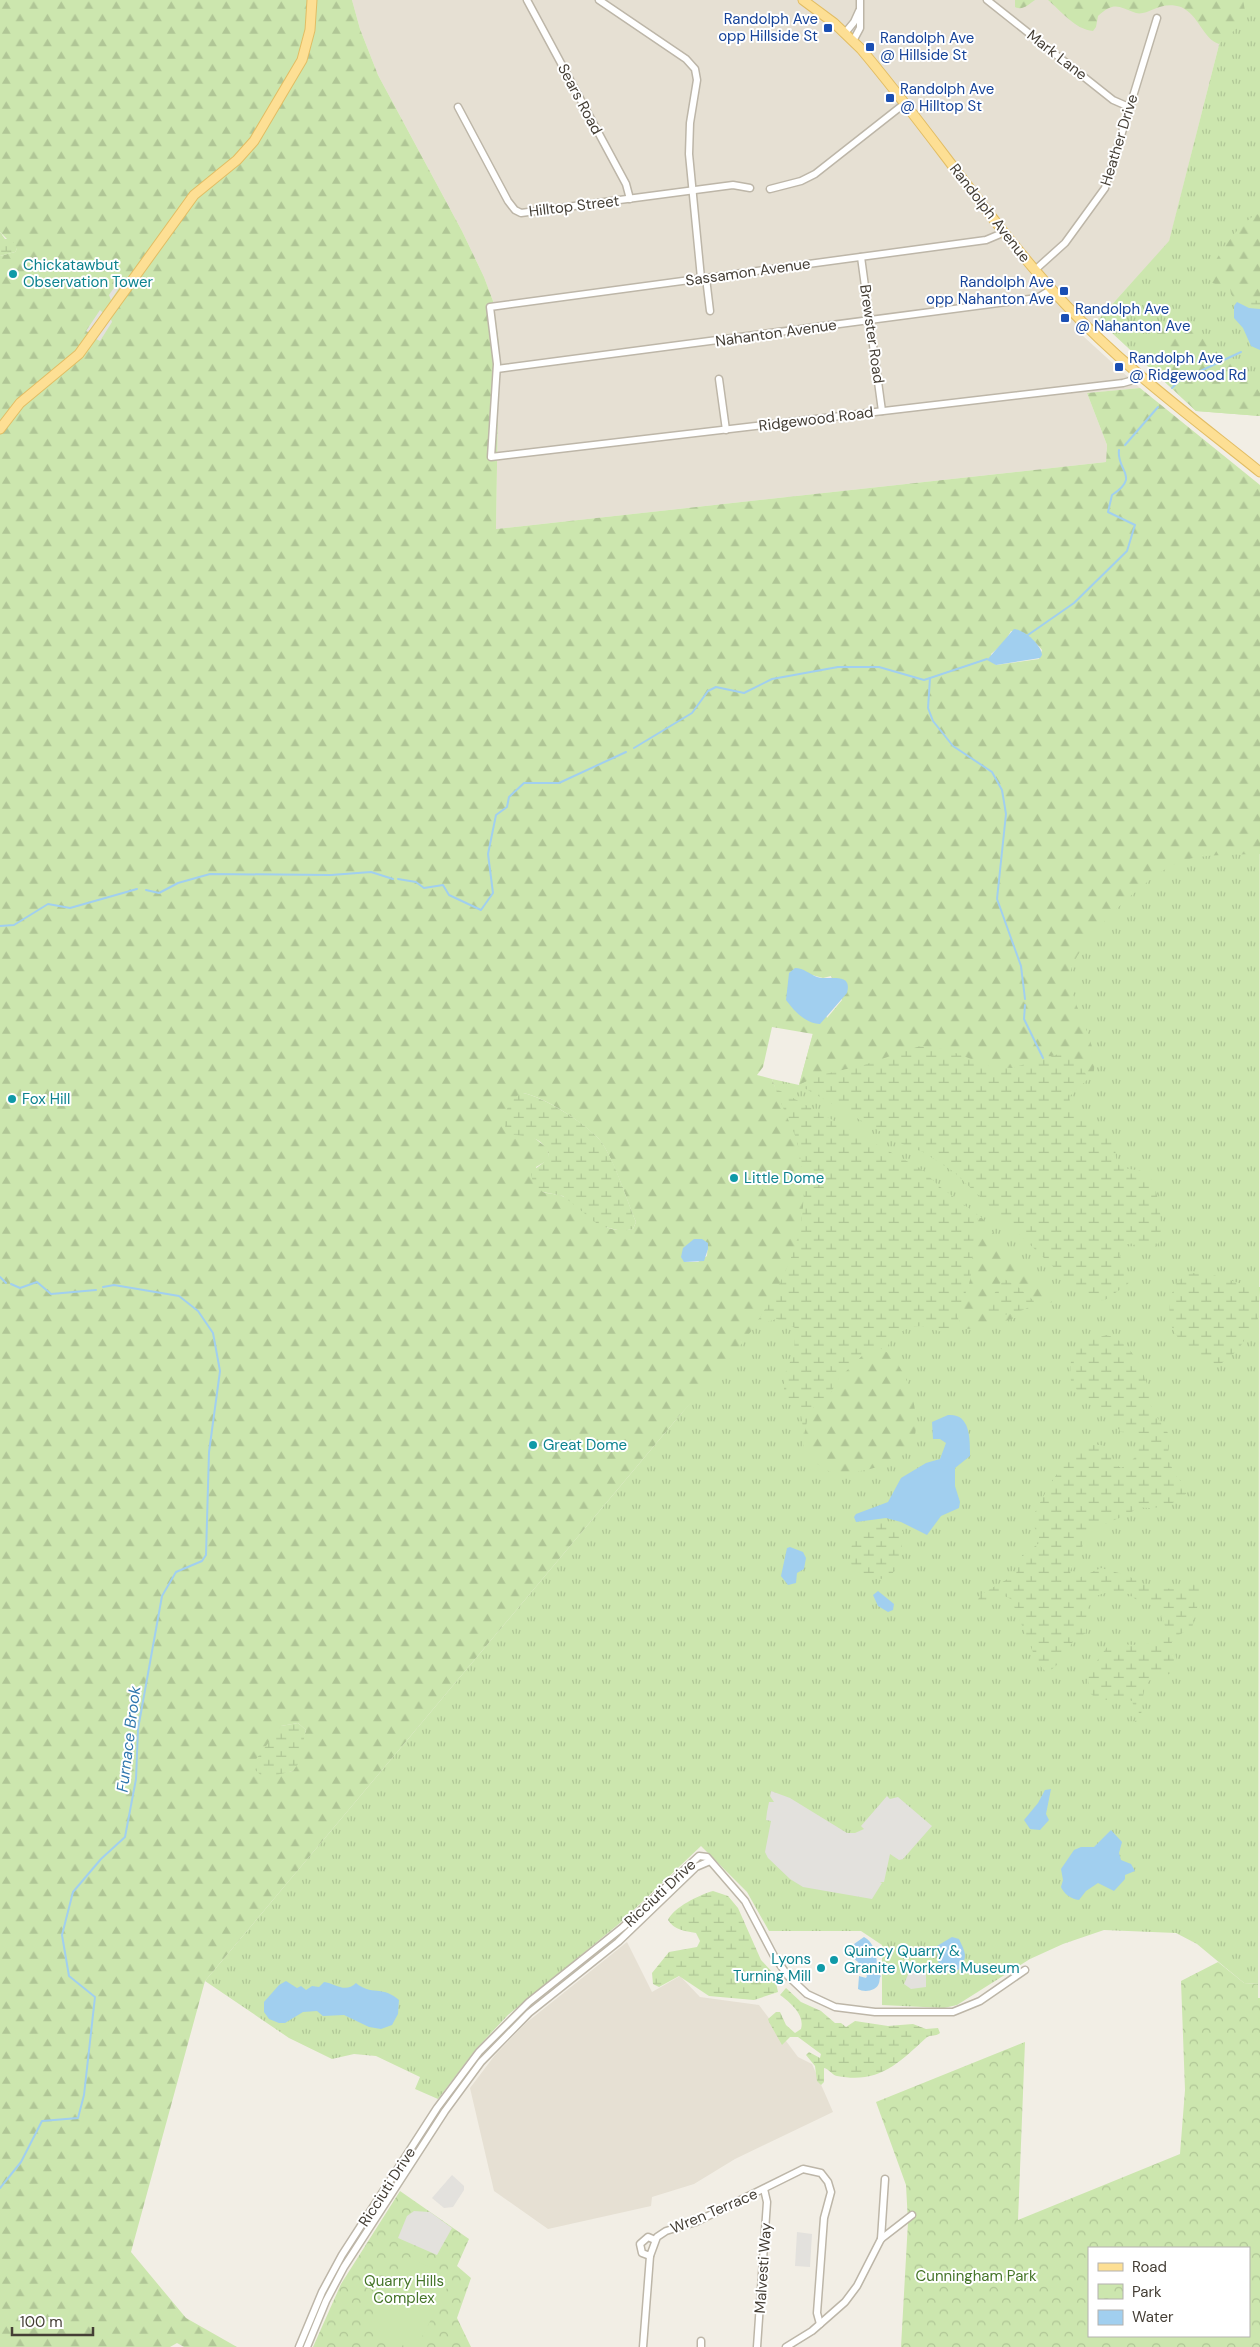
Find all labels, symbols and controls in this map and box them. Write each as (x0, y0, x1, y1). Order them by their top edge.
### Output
place label: Randolph Ave opp Hillside St (718, 9, 818, 46)
marker: Randolph Ave opp Hillside St (822, 22, 834, 34)
street label: Mark Lane (1023, 25, 1091, 85)
place label: Randolph Ave @ Hillside St (880, 28, 974, 65)
marker: Randolph Ave @ Hillside St (864, 41, 876, 53)
street label: Sears Road (553, 60, 607, 138)
place label: Randolph Ave @ Hilltop St (900, 79, 994, 116)
marker: Randolph Ave @ Hilltop St (884, 92, 896, 104)
street label: Heather Drive (1096, 92, 1142, 188)
street label: Randolph Avenue (945, 160, 1035, 266)
street label: Hilltop Street (528, 191, 620, 221)
street label: Sassamon Avenue (684, 253, 812, 291)
place label: Chickatawbut Observation Tower (23, 255, 153, 292)
marker: Chickatawbut Observation Tower (7, 268, 19, 280)
place label: Randolph Ave opp Nahanton Ave (926, 272, 1054, 309)
street label: Brewster Road (855, 283, 889, 385)
marker: Randolph Ave opp Nahanton Ave (1058, 285, 1070, 297)
place label: Randolph Ave @ Nahanton Ave (1075, 299, 1190, 336)
marker: Randolph Ave @ Nahanton Ave (1059, 312, 1071, 324)
street label: Nahanton Avenue (714, 315, 838, 351)
place label: Randolph Ave @ Ridgewood Rd (1129, 348, 1246, 385)
marker: Randolph Ave @ Ridgewood Rd (1113, 361, 1125, 373)
street label: Ridgewood Road (757, 402, 875, 436)
place label: Fox Hill (22, 1089, 70, 1109)
marker: Fox Hill (6, 1093, 18, 1105)
place label: Little Dome (744, 1168, 824, 1188)
marker: Little Dome (728, 1172, 740, 1184)
place label: Great Dome (543, 1435, 627, 1455)
marker: Great Dome (527, 1439, 539, 1451)
water label: Furnace Brook (112, 1684, 146, 1793)
street label: Ricciuti Drive (620, 1855, 700, 1931)
place label: Quincy Quarry & Granite Workers Museum (844, 1941, 1020, 1978)
place label: Lyons Turning Mill (733, 1949, 811, 1986)
marker: Quincy Quarry & Granite Workers Museum (828, 1954, 840, 1966)
marker: Lyons Turning Mill (815, 1962, 827, 1974)
street label: Ricciuti Drive (354, 2143, 420, 2231)
street label: Wren Terrace (667, 2184, 761, 2238)
street label: Malvesti Way (750, 2221, 776, 2314)
legend (1088, 2247, 1250, 2337)
text: Road (1132, 2257, 1167, 2277)
park label: Cunningham Park (916, 2266, 1037, 2286)
park label: Quarry Hills Complex (364, 2271, 444, 2308)
text: Park (1132, 2282, 1162, 2302)
scale bar (12, 2304, 94, 2336)
text: Water (1132, 2307, 1174, 2327)
text: 100 m (20, 2312, 63, 2332)

